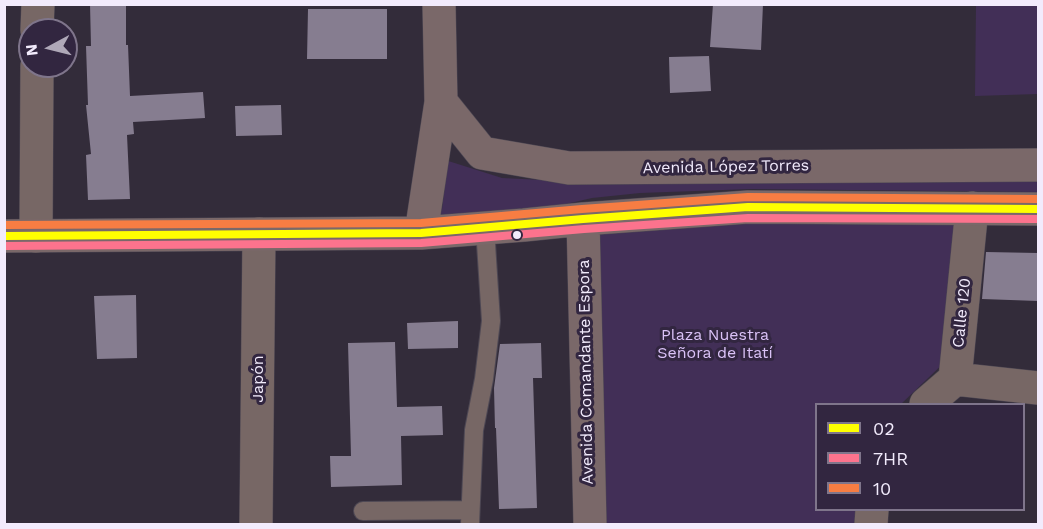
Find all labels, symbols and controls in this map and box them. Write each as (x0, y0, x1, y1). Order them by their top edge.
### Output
north arrow (18, 18, 78, 78)
text: N (21, 43, 42, 57)
street label: Avenida López Torres (643, 156, 809, 178)
unlabelled marker (511, 229, 523, 241)
street label: Avenida Comandante Espora (574, 259, 598, 485)
street label: Calle 120 (949, 277, 975, 349)
park label: Plaza Nuestra Señora de Itatí (657, 325, 773, 363)
street label: Japón (248, 355, 268, 403)
legend (815, 403, 1025, 511)
text: 02 (873, 418, 895, 439)
text: 7HR (873, 448, 908, 469)
text: 10 (873, 478, 891, 499)

